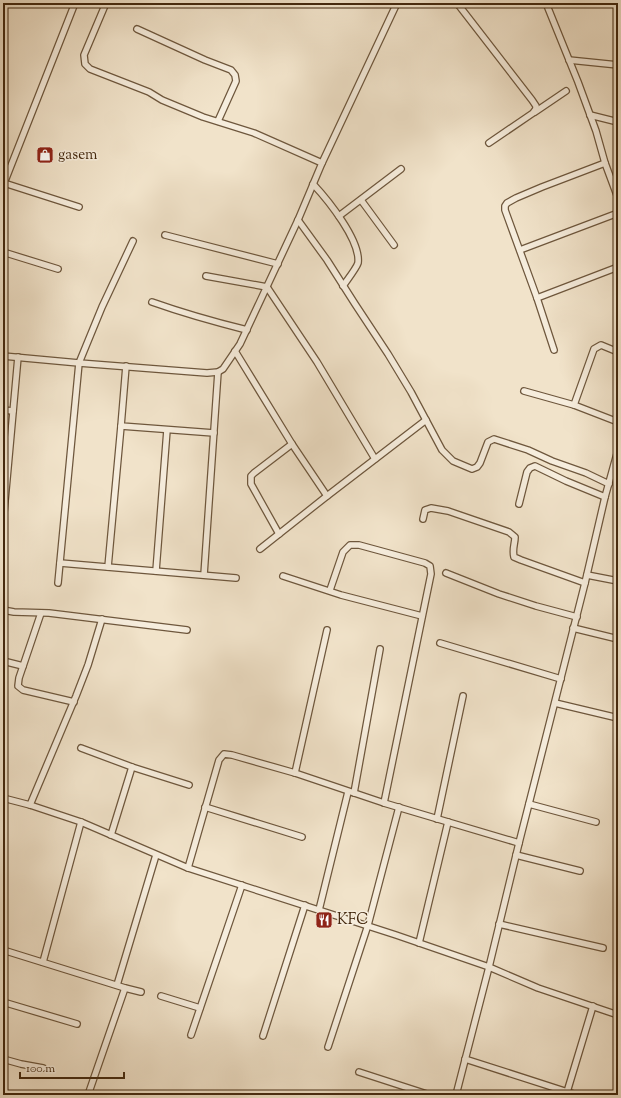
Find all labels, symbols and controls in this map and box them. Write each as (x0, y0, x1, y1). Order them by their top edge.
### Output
shop icon: gasem (35, 145, 55, 165)
place label: gasem (58, 145, 98, 166)
restaurant icon: KFC (314, 910, 334, 930)
place label: KFC (337, 910, 368, 931)
scale bar (20, 1054, 124, 1080)
text: 100 m (26, 1060, 55, 1078)

